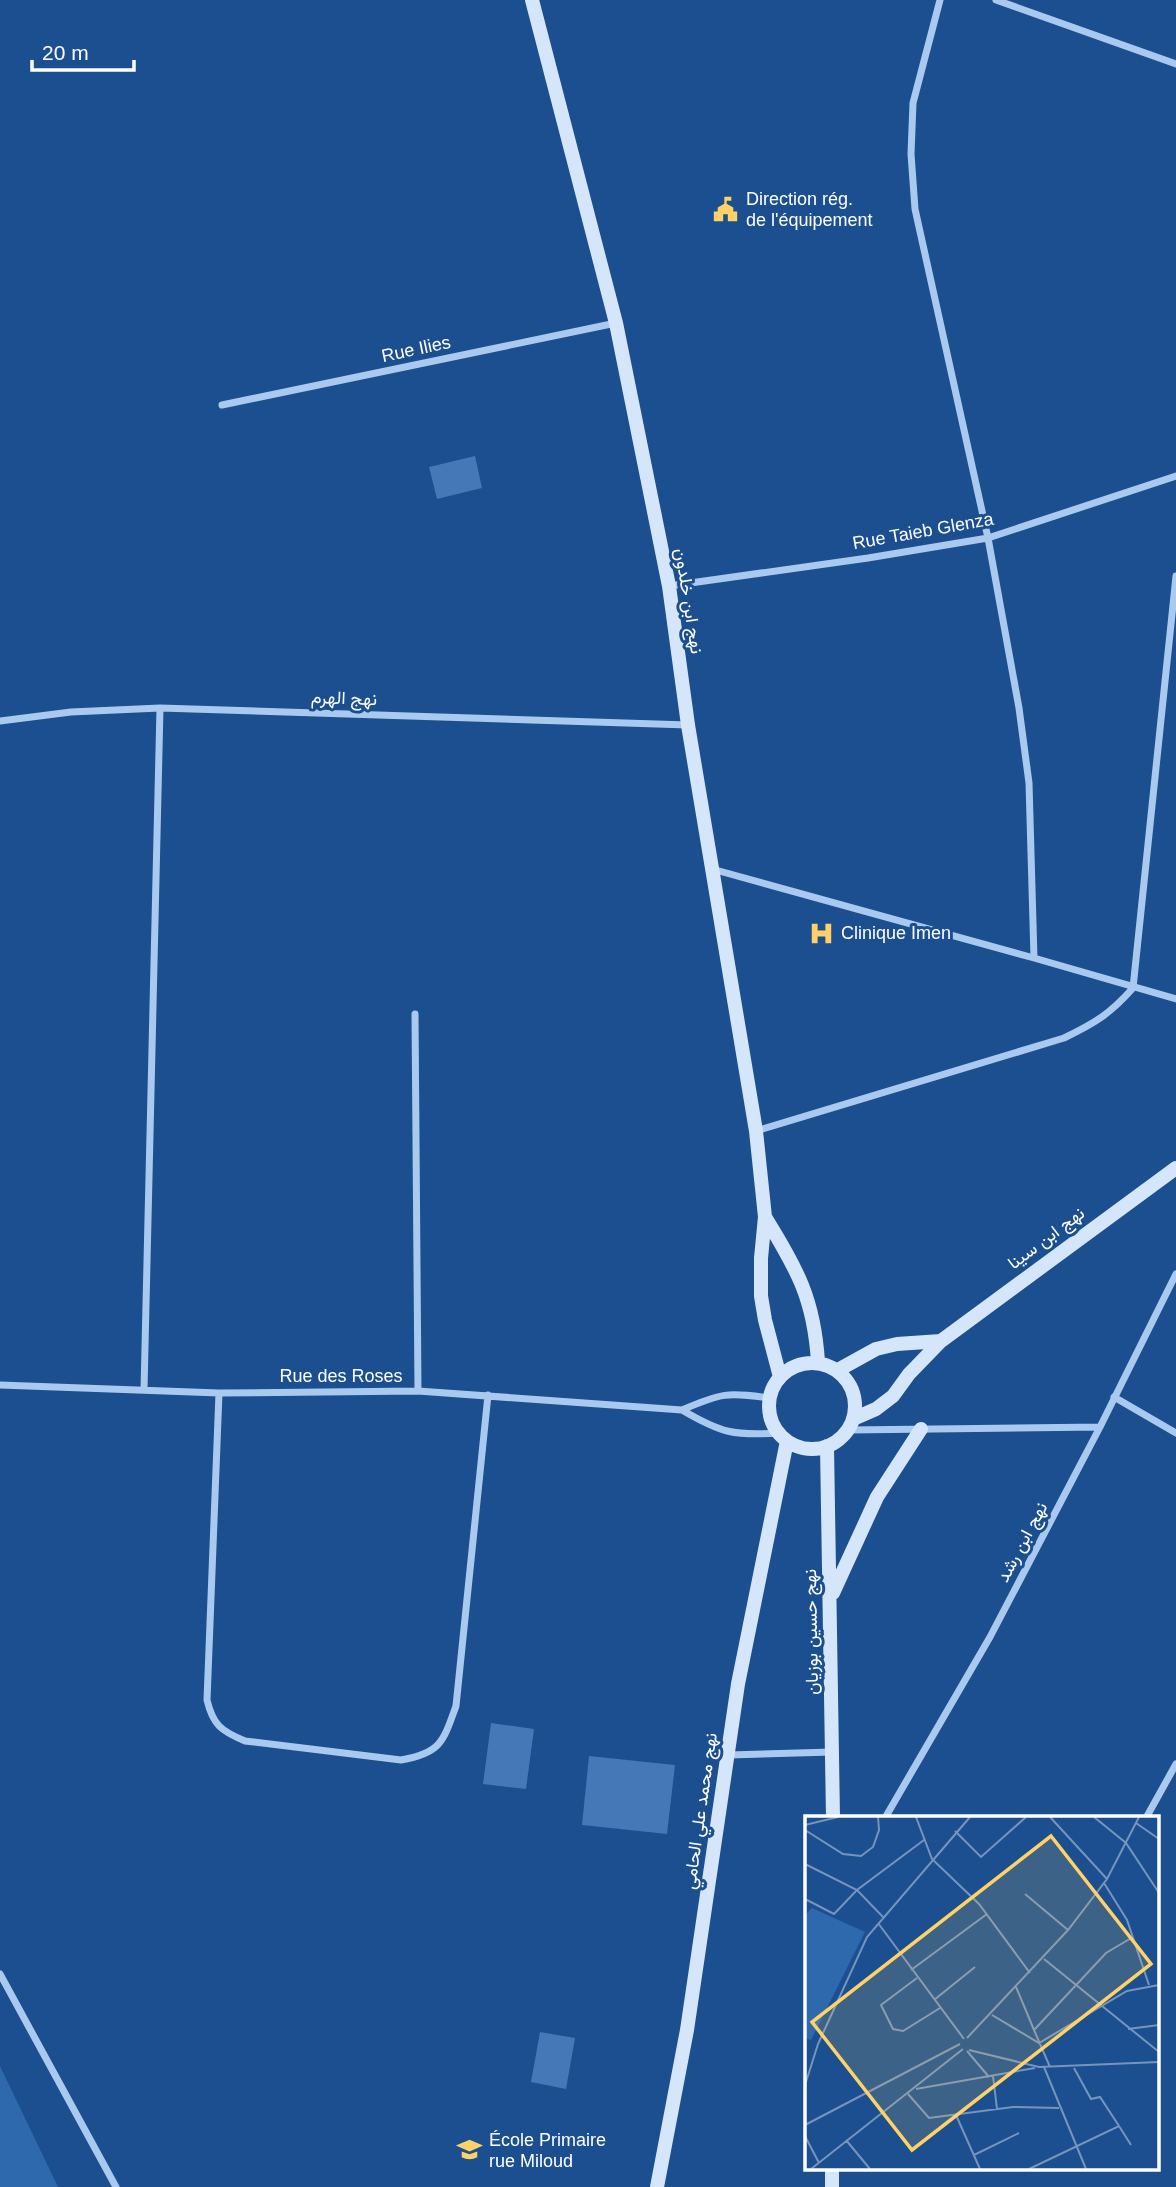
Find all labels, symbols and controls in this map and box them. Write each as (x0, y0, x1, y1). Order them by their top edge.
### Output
scale bar (32, 28, 133, 72)
text: 20 m (42, 41, 89, 64)
place label: Direction rég. de l'équipement (746, 189, 873, 230)
public building icon: Direction rég. de l'équipement (712, 195, 740, 223)
street label: Rue Ilies (380, 332, 452, 366)
street label: Rue Taieb Glenza (851, 509, 996, 553)
street label: نهج ابن خلدون (669, 547, 707, 655)
street label: نهج الهرم (311, 687, 377, 711)
hospital icon: Clinique Imen (807, 919, 835, 947)
place label: Clinique Imen (841, 923, 951, 943)
street label: نهج ابن سينا (1004, 1203, 1089, 1275)
street label: Rue des Roses (279, 1366, 403, 1386)
street label: نهج ابن رشد (993, 1499, 1053, 1586)
street label: نهج حسين بوزيان (800, 1569, 824, 1695)
street label: نهج محمد علي الحامي (679, 1731, 726, 1891)
inset map (805, 1816, 1158, 2170)
place label: École Primaire rue Miloud (489, 2130, 606, 2171)
school or university icon: École Primaire rue Miloud (455, 2136, 483, 2164)

